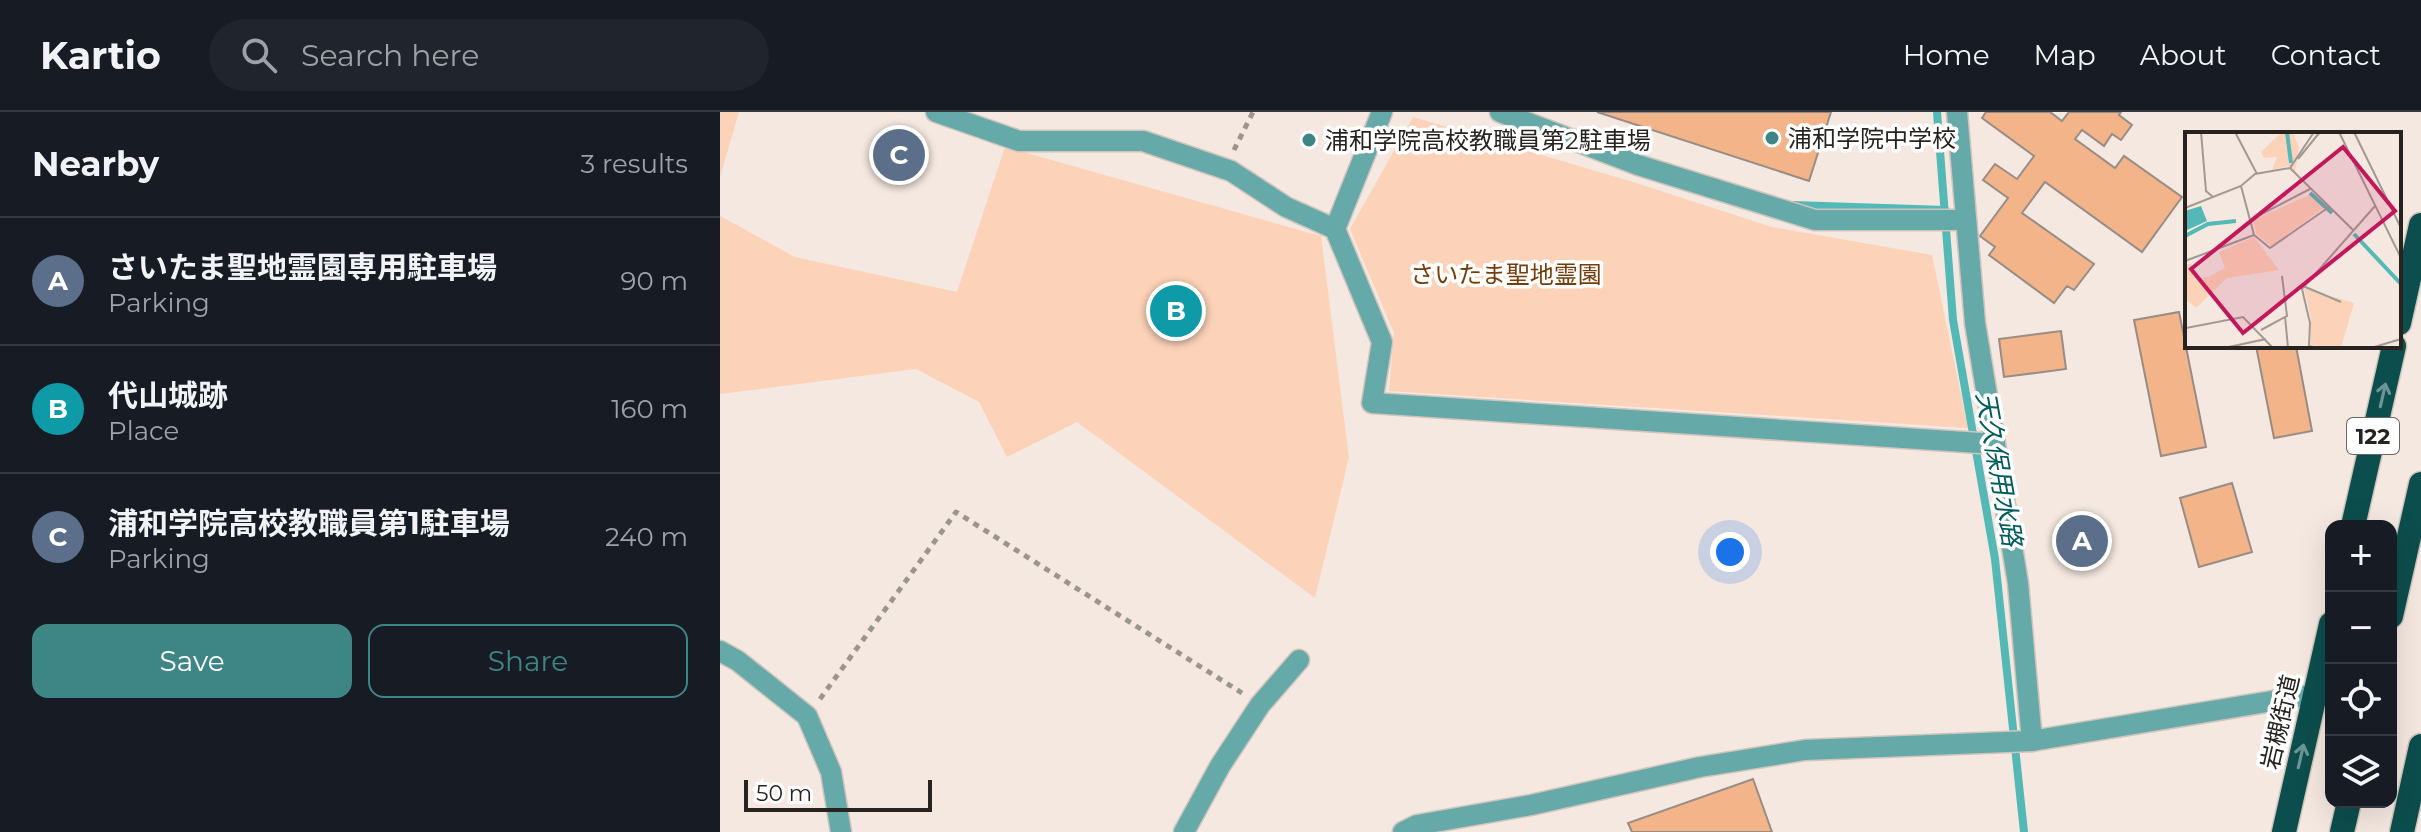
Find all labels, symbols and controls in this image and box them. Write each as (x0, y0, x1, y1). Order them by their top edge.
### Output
search box (209, 19, 769, 91)
text: Kartio (40, 32, 161, 79)
icon: search (237, 33, 281, 77)
text: Search here (301, 37, 479, 74)
text: Home (1903, 38, 1990, 72)
text: Map (2034, 38, 2096, 72)
text: About (2140, 38, 2227, 72)
text: Contact (2271, 38, 2381, 72)
place label: 浦和学院中学校 (1788, 124, 1956, 153)
pin: C (873, 125, 925, 185)
place label: 浦和学院高校教職員第2駐車場 (1325, 126, 1651, 155)
marker: 浦和学院中学校 (1763, 129, 1781, 147)
marker: 浦和学院高校教職員第2駐車場 (1300, 131, 1318, 149)
inset map (2185, 132, 2401, 348)
text: Nearby (32, 143, 159, 185)
text: 3 results (581, 148, 688, 180)
text: さいたま聖地霊園専用駐車場 (108, 249, 497, 286)
park label: さいたま聖地霊園 (1410, 260, 1602, 289)
text: A (48, 265, 68, 297)
text: 90 m (621, 265, 688, 297)
pin: B (1150, 281, 1202, 341)
text: Parking (108, 287, 210, 319)
text: 代山城跡 (108, 377, 228, 414)
one-way arrow (2376, 383, 2391, 409)
water label: 天久保用水路 (1970, 389, 2029, 551)
text: B (48, 393, 68, 425)
text: 160 m (611, 393, 688, 425)
text: Place (108, 415, 179, 447)
road number: 122 (2347, 418, 2399, 454)
text: 浦和学院高校教職員第1駐車場 (108, 505, 510, 542)
pin: A (2056, 511, 2108, 571)
map controls (2325, 520, 2397, 808)
button: + (2325, 520, 2397, 592)
text: C (49, 521, 67, 553)
text: 240 m (605, 521, 688, 553)
your location (1710, 532, 1750, 572)
text: Parking (108, 543, 210, 575)
button: − (2325, 592, 2397, 664)
button: Save (32, 624, 352, 698)
button: Share (368, 624, 688, 698)
button: locate (2325, 664, 2397, 736)
street label: 岩槻街道 (2255, 672, 2305, 772)
button: layers (2325, 736, 2397, 808)
one-way arrow (2294, 744, 2309, 769)
scale bar (744, 776, 932, 812)
text: 50 m (756, 780, 812, 807)

